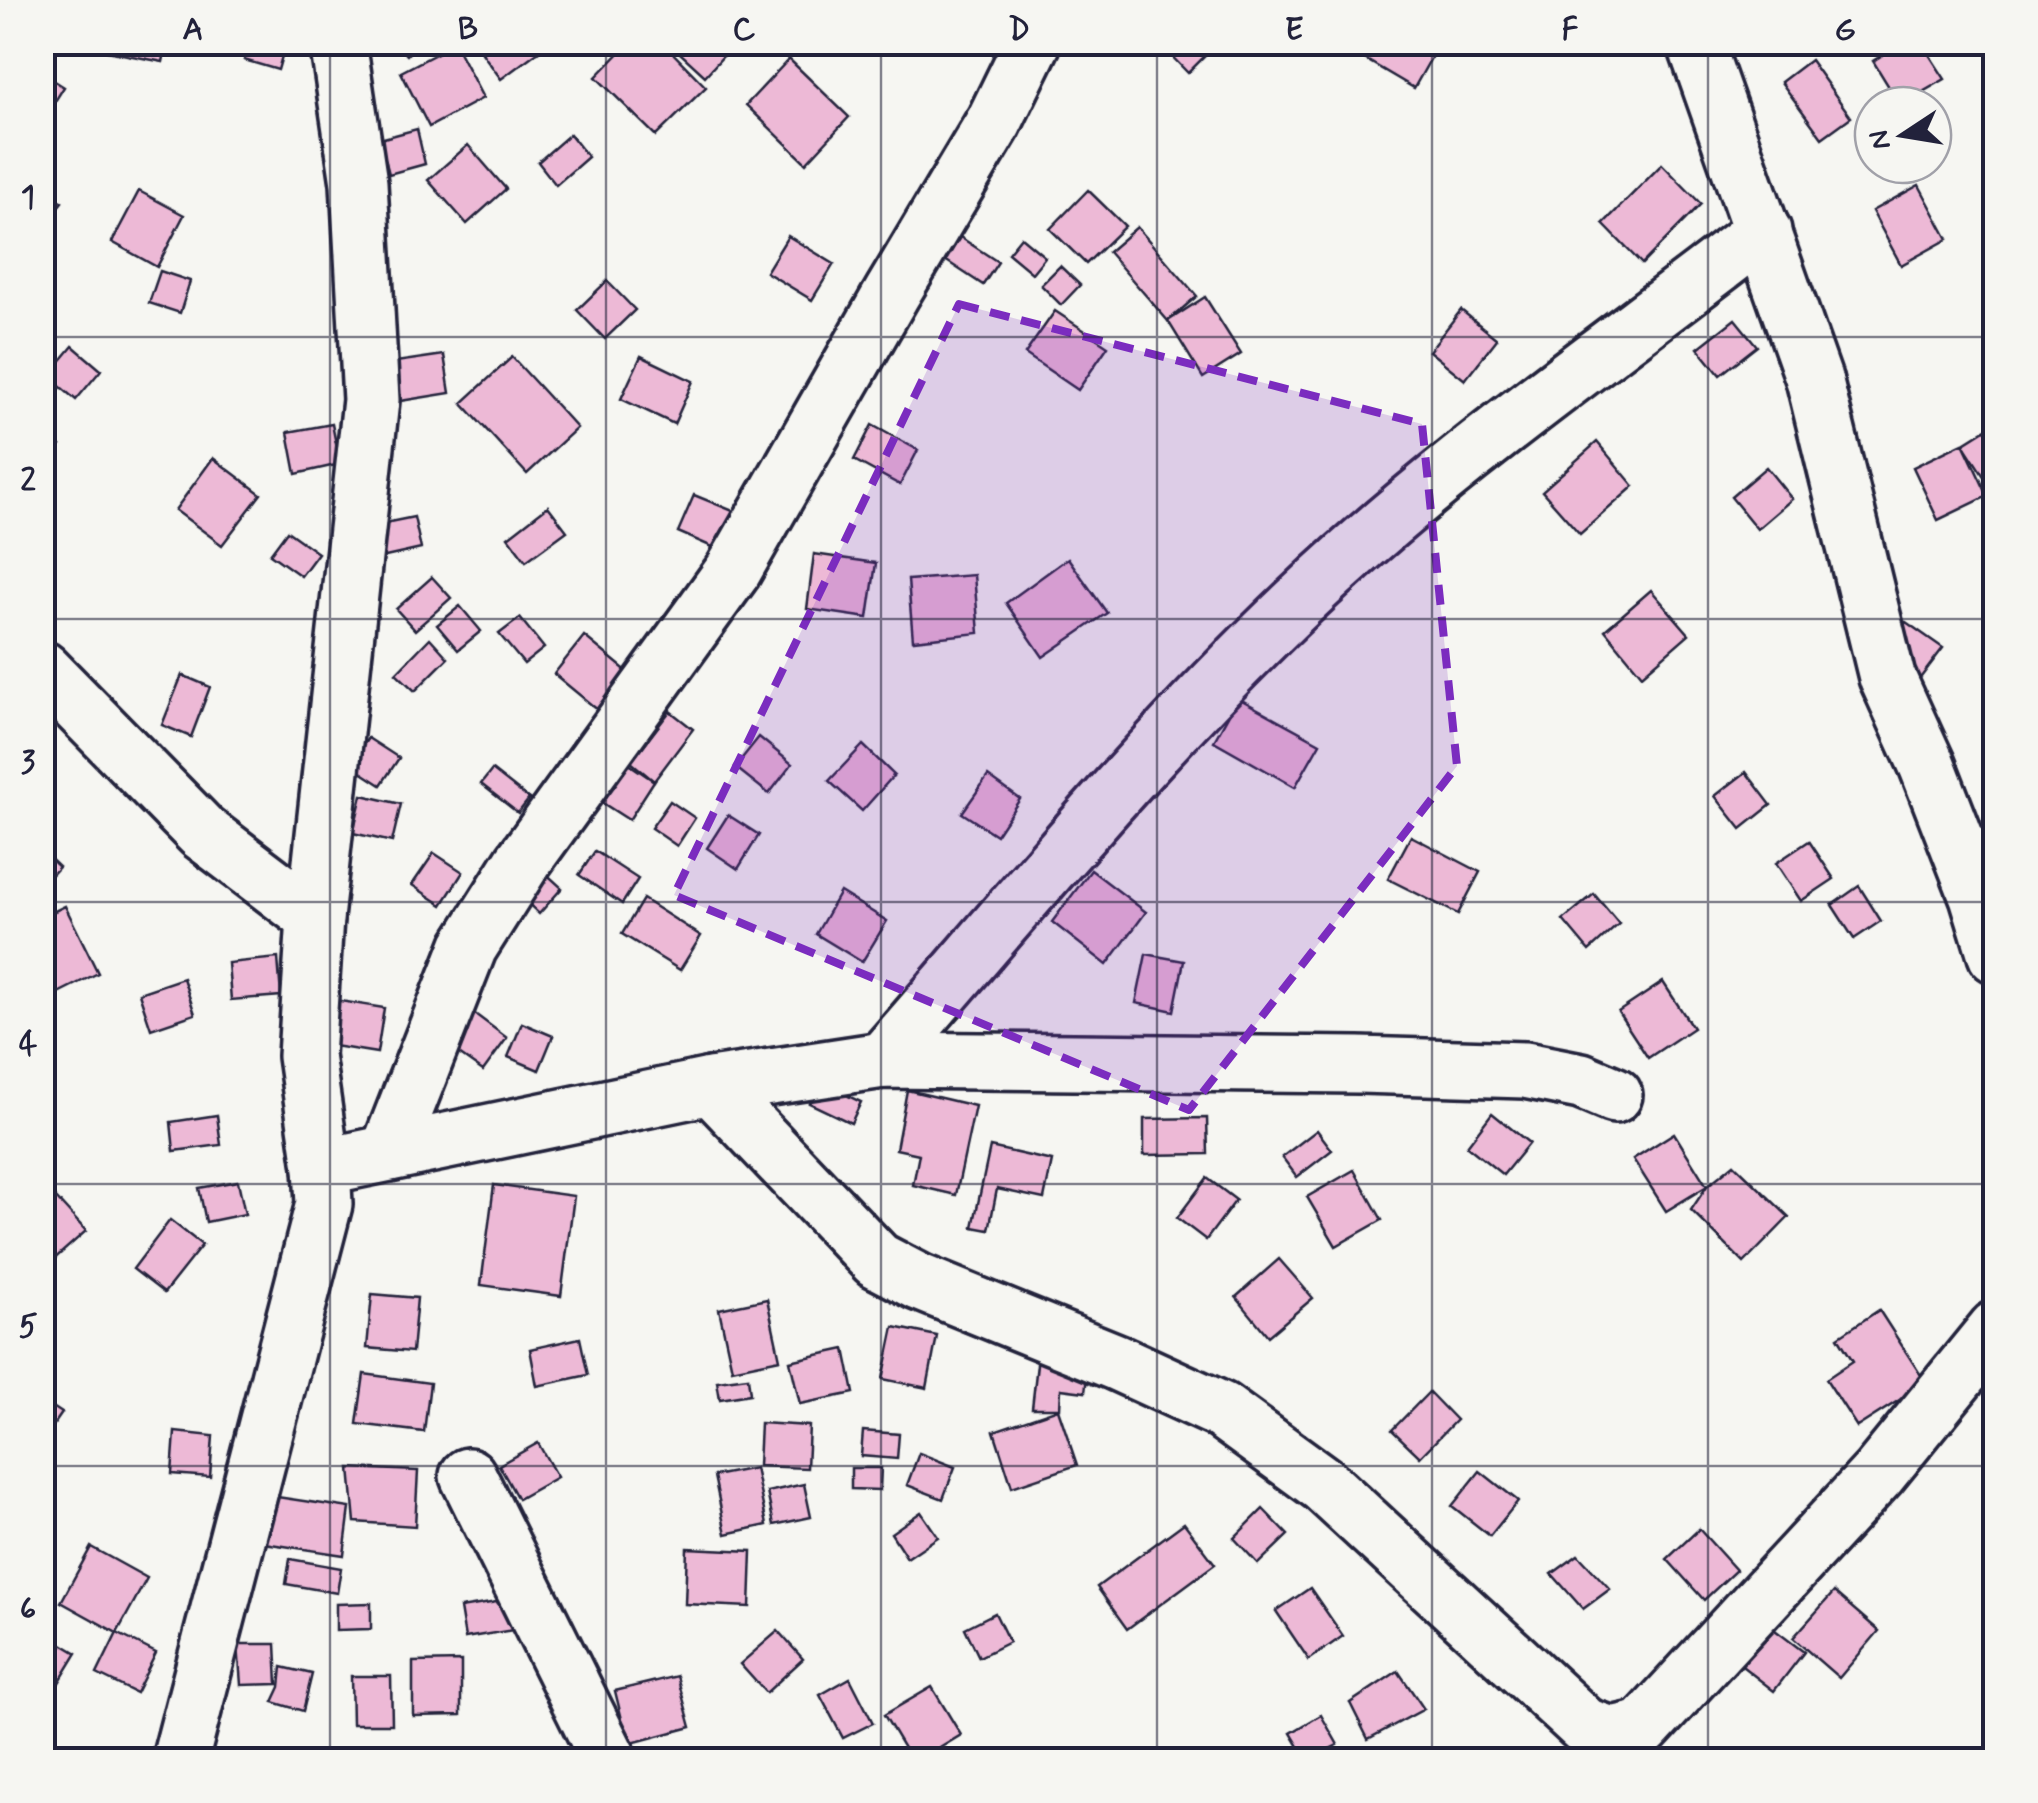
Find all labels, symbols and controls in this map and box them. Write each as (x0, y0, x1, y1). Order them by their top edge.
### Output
text: A (183, 9, 203, 51)
text: B (458, 9, 478, 51)
text: C (733, 9, 756, 51)
text: D (1008, 9, 1030, 51)
text: E (1285, 9, 1304, 51)
text: F (1562, 9, 1579, 51)
text: G (1834, 9, 1856, 51)
north arrow (1853, 85, 1953, 185)
text: N (1861, 127, 1901, 153)
text: 1 (21, 177, 35, 219)
text: 2 (20, 460, 36, 502)
text: 3 (21, 742, 36, 784)
text: 4 (19, 1024, 38, 1066)
text: 5 (18, 1306, 38, 1348)
text: 6 (20, 1588, 36, 1630)

